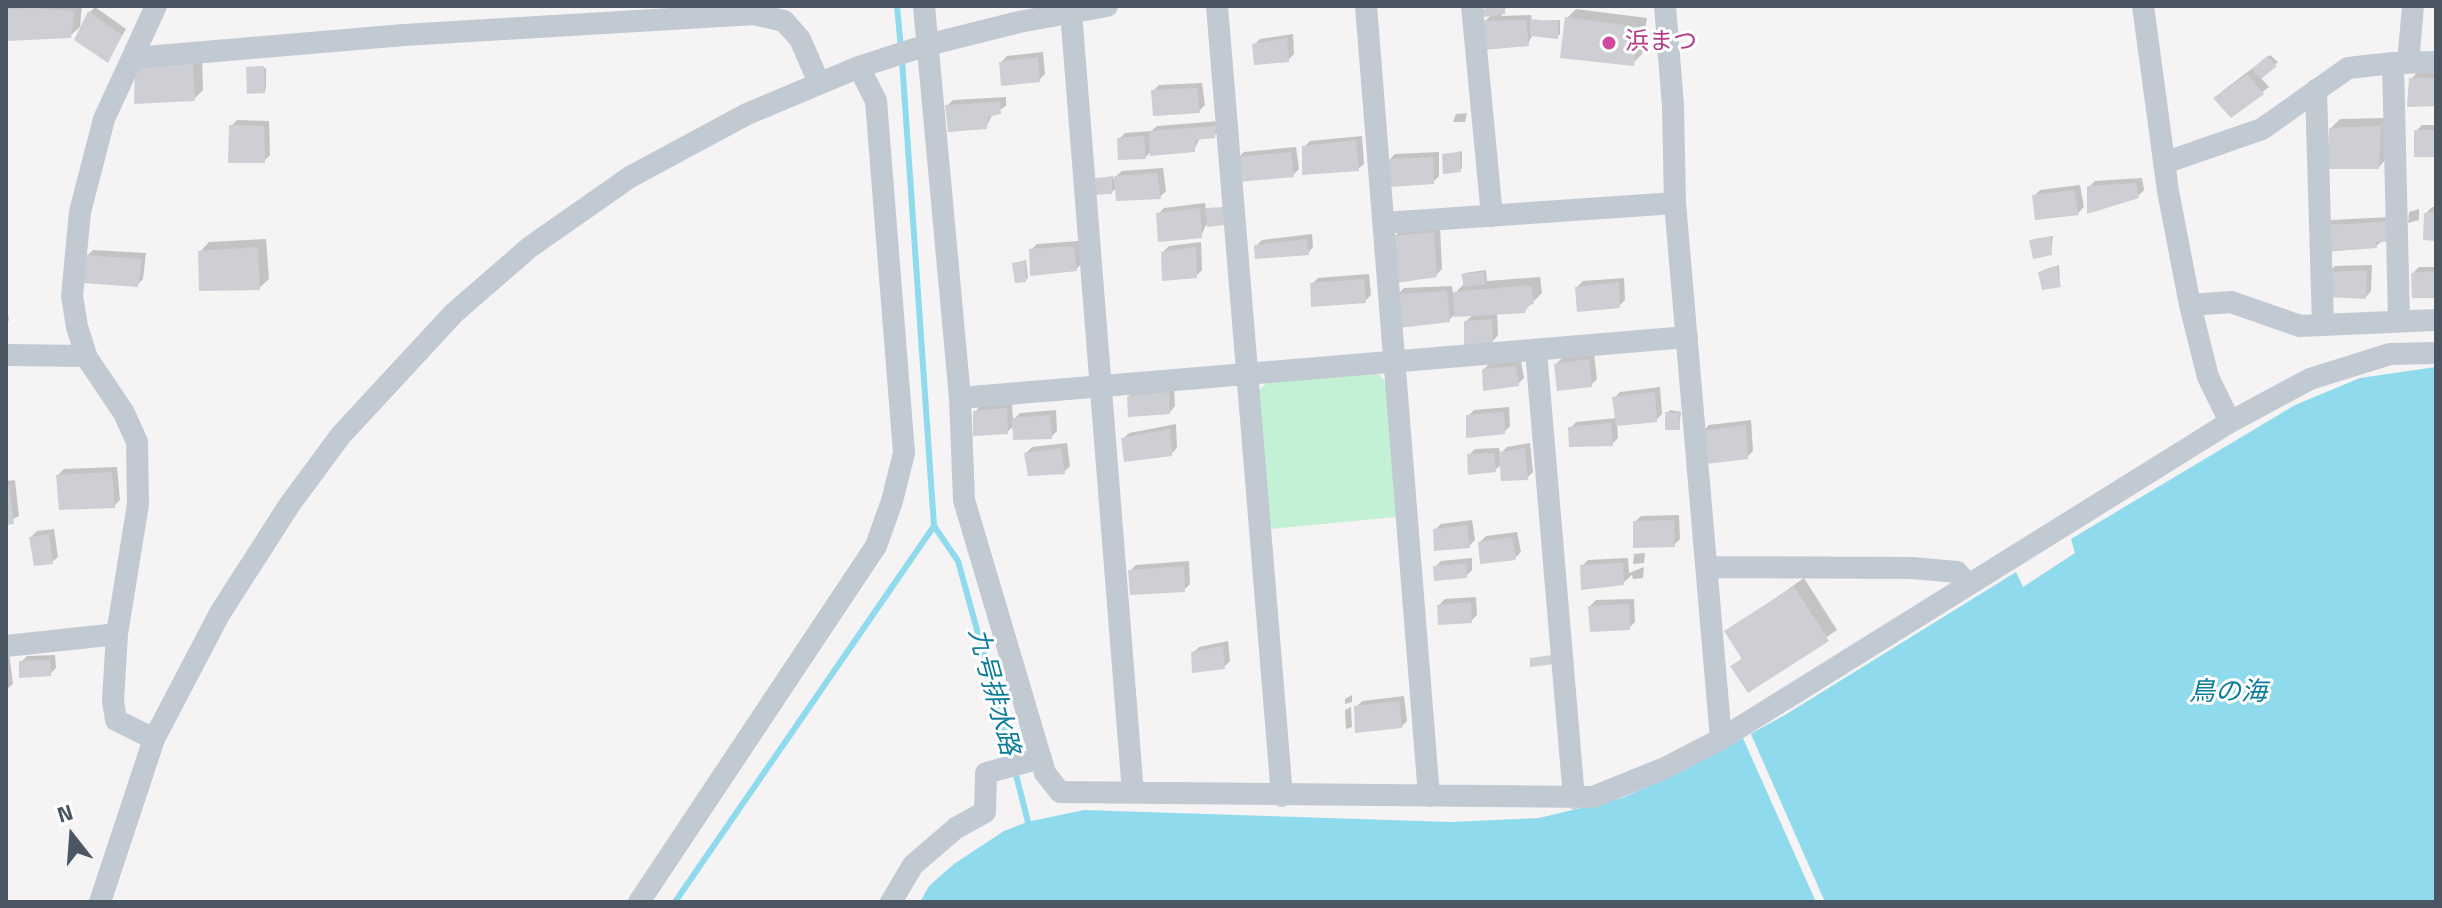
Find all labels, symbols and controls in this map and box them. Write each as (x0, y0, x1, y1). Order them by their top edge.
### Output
place label: 浜まつ (1625, 29, 1697, 57)
marker: 浜まつ (1600, 34, 1618, 52)
water label: 九号排水路 (960, 625, 1024, 759)
water label: 鳥の海 (2189, 678, 2267, 710)
text: N (53, 795, 77, 832)
north arrow (32, 796, 112, 876)

